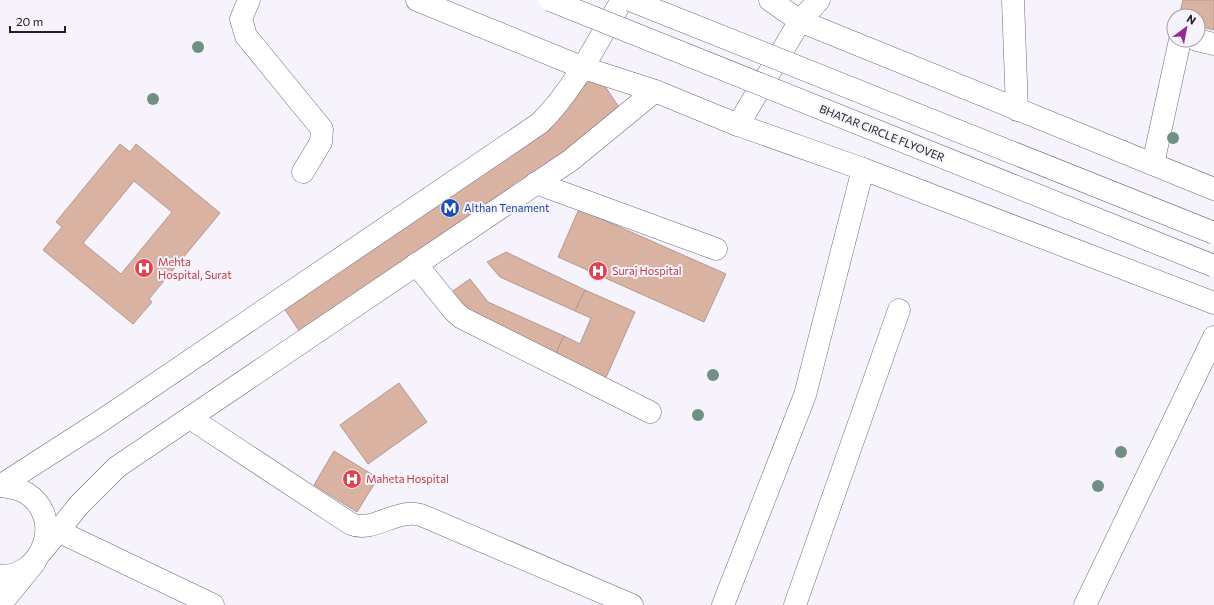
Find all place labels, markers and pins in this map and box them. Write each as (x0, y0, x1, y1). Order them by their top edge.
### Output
metro station icon: Althan Tenament (439, 197, 461, 219)
place label: Althan Tenament (464, 201, 550, 214)
place label: Mehta Hospital, Surat (158, 255, 232, 281)
hospital icon: Mehta Hospital, Surat (133, 257, 155, 279)
hospital icon: Suraj Hospital (587, 260, 609, 282)
place label: Suraj Hospital (612, 264, 682, 277)
hospital icon: Maheta Hospital (341, 468, 363, 490)
place label: Maheta Hospital (366, 472, 449, 485)

